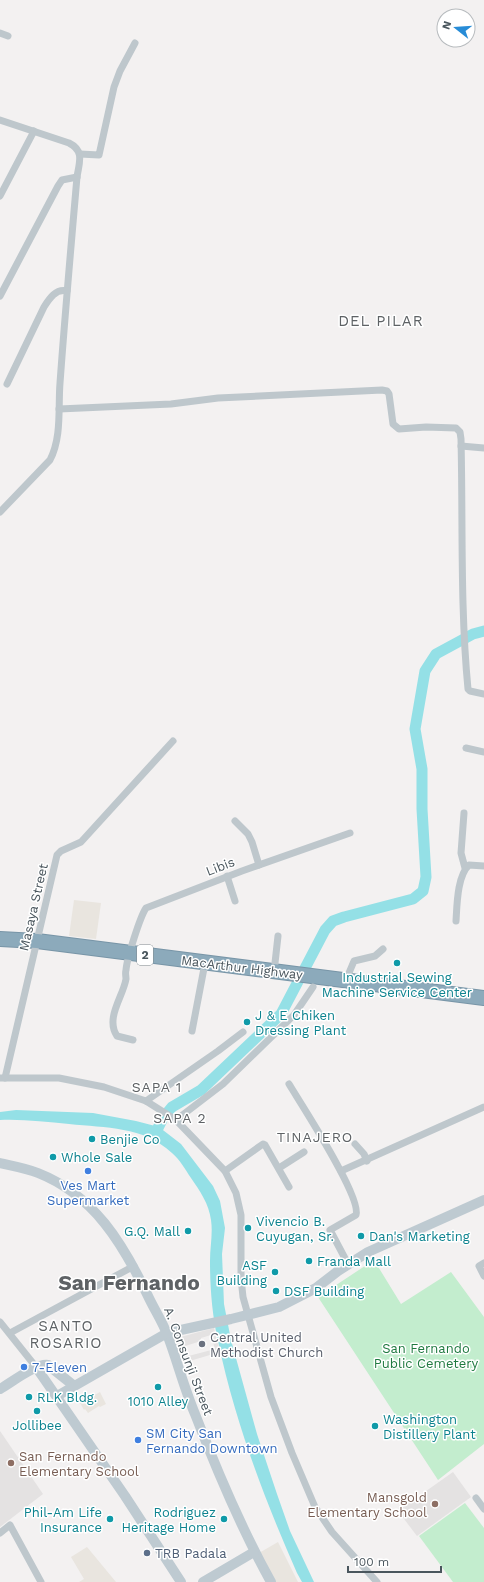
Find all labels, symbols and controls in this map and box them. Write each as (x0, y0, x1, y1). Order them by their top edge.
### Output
north arrow (436, 8, 476, 48)
text: N (440, 19, 454, 31)
district label: DEL PILAR (338, 312, 424, 330)
street label: Libis (204, 854, 237, 879)
street label: Masaya Street (16, 861, 51, 952)
road number: 2 (137, 945, 153, 965)
street label: MacArthur Highway (180, 953, 304, 982)
marker: Industrial Sewing Machine Service Center (392, 958, 402, 968)
place label: Industrial Sewing Machine Service Center (322, 970, 472, 1000)
place label: J & E Chiken Dressing Plant (255, 1008, 347, 1038)
marker: J & E Chiken Dressing Plant (242, 1017, 252, 1027)
district label: SAPA 1 (132, 1079, 182, 1095)
district label: SAPA 2 (153, 1110, 207, 1126)
district label: TINAJERO (277, 1129, 353, 1145)
place label: Benjie Co (100, 1132, 160, 1147)
marker: Benjie Co (87, 1134, 97, 1144)
place label: Whole Sale (61, 1150, 132, 1165)
marker: Whole Sale (48, 1152, 58, 1162)
marker: Ves Mart Supermarket (83, 1166, 93, 1176)
place label: Ves Mart Supermarket (47, 1178, 130, 1208)
place label: Vivencio B. Cuyugan, Sr. (256, 1214, 334, 1244)
marker: Vivencio B. Cuyugan, Sr. (243, 1223, 253, 1233)
place label: G.Q. Mall (124, 1224, 180, 1239)
marker: G.Q. Mall (183, 1226, 193, 1236)
place label: Dan's Marketing (369, 1229, 470, 1244)
marker: Dan's Marketing (356, 1231, 366, 1241)
place label: Franda Mall (317, 1254, 391, 1269)
marker: Franda Mall (304, 1256, 314, 1266)
place label: ASF Building (216, 1258, 267, 1288)
marker: ASF Building (270, 1267, 280, 1277)
district label: San Fernando (58, 1270, 200, 1295)
place label: DSF Building (284, 1284, 364, 1299)
marker: DSF Building (271, 1286, 281, 1296)
street label: A. Consunji Street (161, 1305, 216, 1418)
district label: SANTO ROSARIO (29, 1317, 103, 1352)
place label: Central United Methodist Church (210, 1330, 323, 1360)
marker: Central United Methodist Church (197, 1339, 207, 1349)
park label: San Fernando Public Cemetery (374, 1341, 478, 1371)
place label: 7-Eleven (32, 1360, 87, 1375)
marker: 7-Eleven (19, 1362, 29, 1372)
marker: 1010 Alley (153, 1382, 163, 1392)
place label: RLK Bldg. (37, 1390, 97, 1405)
marker: RLK Bldg. (24, 1392, 34, 1402)
place label: 1010 Alley (128, 1394, 189, 1409)
marker: Jollibee (32, 1406, 42, 1416)
place label: Washington Distillery Plant (383, 1412, 476, 1442)
place label: Jollibee (12, 1418, 62, 1433)
marker: Washington Distillery Plant (370, 1421, 380, 1431)
place label: SM City San Fernando Downtown (146, 1426, 278, 1456)
marker: SM City San Fernando Downtown (133, 1435, 143, 1445)
place label: San Fernando Elementary School (19, 1449, 139, 1479)
marker: San Fernando Elementary School (6, 1458, 16, 1468)
place label: Mansgold Elementary School (307, 1490, 427, 1520)
marker: Mansgold Elementary School (430, 1499, 440, 1509)
place label: Phil-Am Life Insurance (24, 1505, 102, 1535)
place label: Rodriguez Heritage Home (122, 1505, 216, 1535)
marker: Phil-Am Life Insurance (105, 1514, 115, 1524)
marker: Rodriguez Heritage Home (219, 1514, 229, 1524)
place label: TRB Padala (155, 1546, 227, 1561)
marker: TRB Padala (142, 1548, 152, 1558)
scale bar (348, 1548, 441, 1574)
text: 100 m (354, 1555, 389, 1569)

